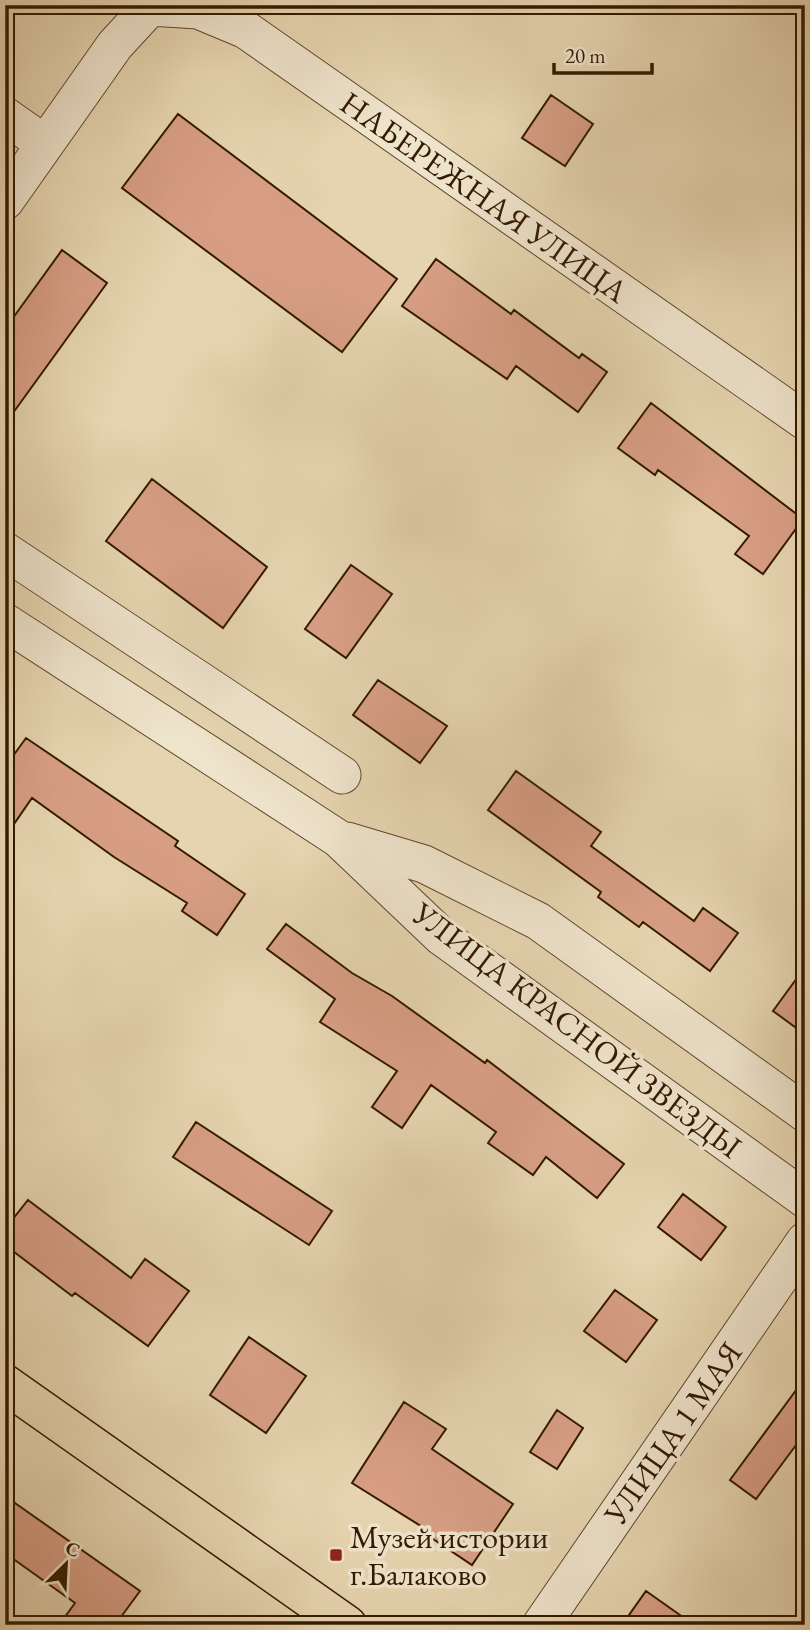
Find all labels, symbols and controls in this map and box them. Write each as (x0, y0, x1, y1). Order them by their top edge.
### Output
scale bar (554, 32, 652, 76)
text: 20 m (565, 42, 606, 69)
street label: НАБЕРЕЖНАЯ УЛИЦА (332, 82, 637, 313)
street label: УЛИЦА КРАСНОЙ ЗВЕЗДЫ (403, 892, 750, 1168)
street label: УЛИЦА 1 МАЯ (594, 1333, 752, 1534)
place label: Музей истории г.Балаково (350, 1516, 548, 1595)
north arrow (32, 1528, 102, 1598)
text: С (61, 1535, 84, 1563)
marker: Музей истории г.Балаково (328, 1547, 344, 1563)

